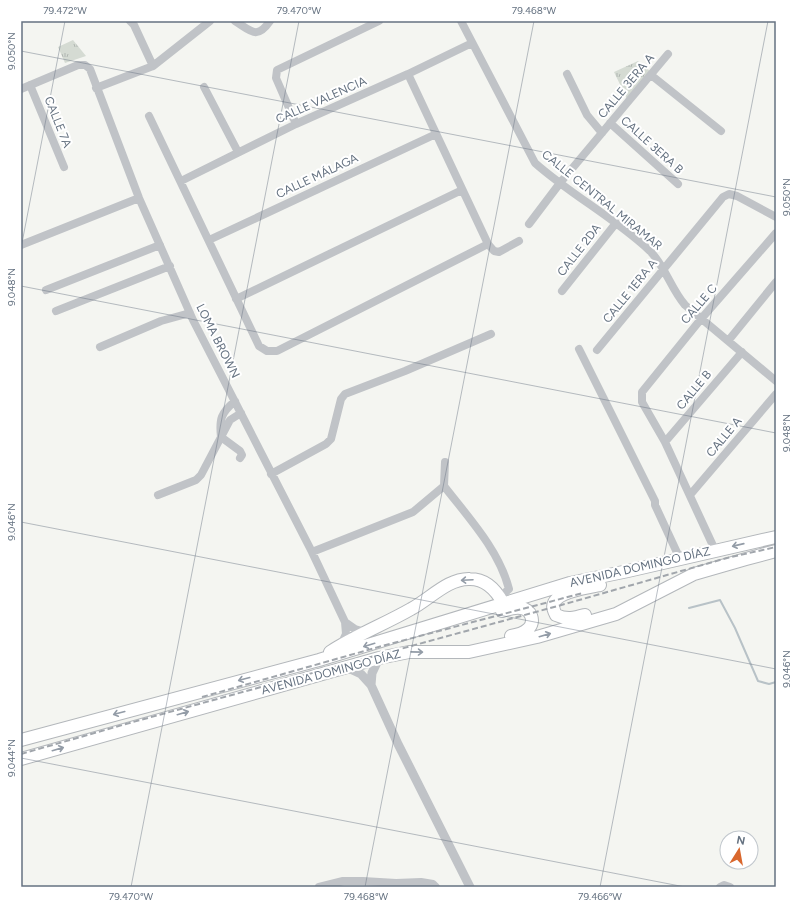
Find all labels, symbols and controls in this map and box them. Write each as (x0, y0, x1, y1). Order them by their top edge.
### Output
text: 79.472°W (43, 4, 87, 17)
text: 79.470°W (277, 4, 322, 17)
text: 79.468°W (512, 4, 557, 17)
text: 9.050°N (5, 32, 18, 70)
street label: CALLE 3ERA A (595, 51, 657, 121)
street label: CALLE VALENCIA (273, 74, 369, 126)
street label: CALLE 7A (41, 94, 75, 150)
street label: CALLE 3ERA B (618, 113, 686, 177)
street label: CALLE CENTRAL MIRAMAR (539, 147, 665, 253)
street label: CALLE MÁLAGA (274, 151, 360, 201)
text: 9.050°N (780, 178, 793, 216)
street label: CALLE 2DA (554, 221, 604, 279)
street label: CALLE 1ERA A (600, 256, 660, 326)
text: 9.048°N (5, 268, 18, 306)
street label: CALLE C (678, 281, 720, 327)
street label: LOMA BROWN (193, 302, 243, 380)
street label: CALLE B (674, 368, 714, 412)
street label: CALLE A (703, 414, 745, 460)
text: 9.048°N (780, 414, 793, 452)
text: 9.046°N (5, 503, 18, 541)
one-way arrow (732, 542, 745, 549)
street label: AVENIDA DOMINGO DÍAZ (568, 544, 712, 590)
one-way arrow (461, 576, 474, 583)
one-way arrow (539, 631, 552, 638)
one-way arrow (363, 642, 376, 649)
street label: AVENIDA DOMINGO DÍAZ (260, 647, 403, 697)
one-way arrow (410, 648, 423, 656)
text: 9.046°N (780, 650, 793, 688)
one-way arrow (238, 676, 251, 684)
one-way arrow (177, 709, 190, 716)
one-way arrow (112, 710, 125, 717)
text: 9.044°N (5, 739, 18, 777)
one-way arrow (52, 745, 65, 752)
north arrow (719, 830, 759, 870)
text: N (735, 833, 746, 848)
text: 79.470°W (109, 890, 154, 903)
text: 79.468°W (344, 890, 389, 903)
text: 79.466°W (578, 890, 622, 903)

